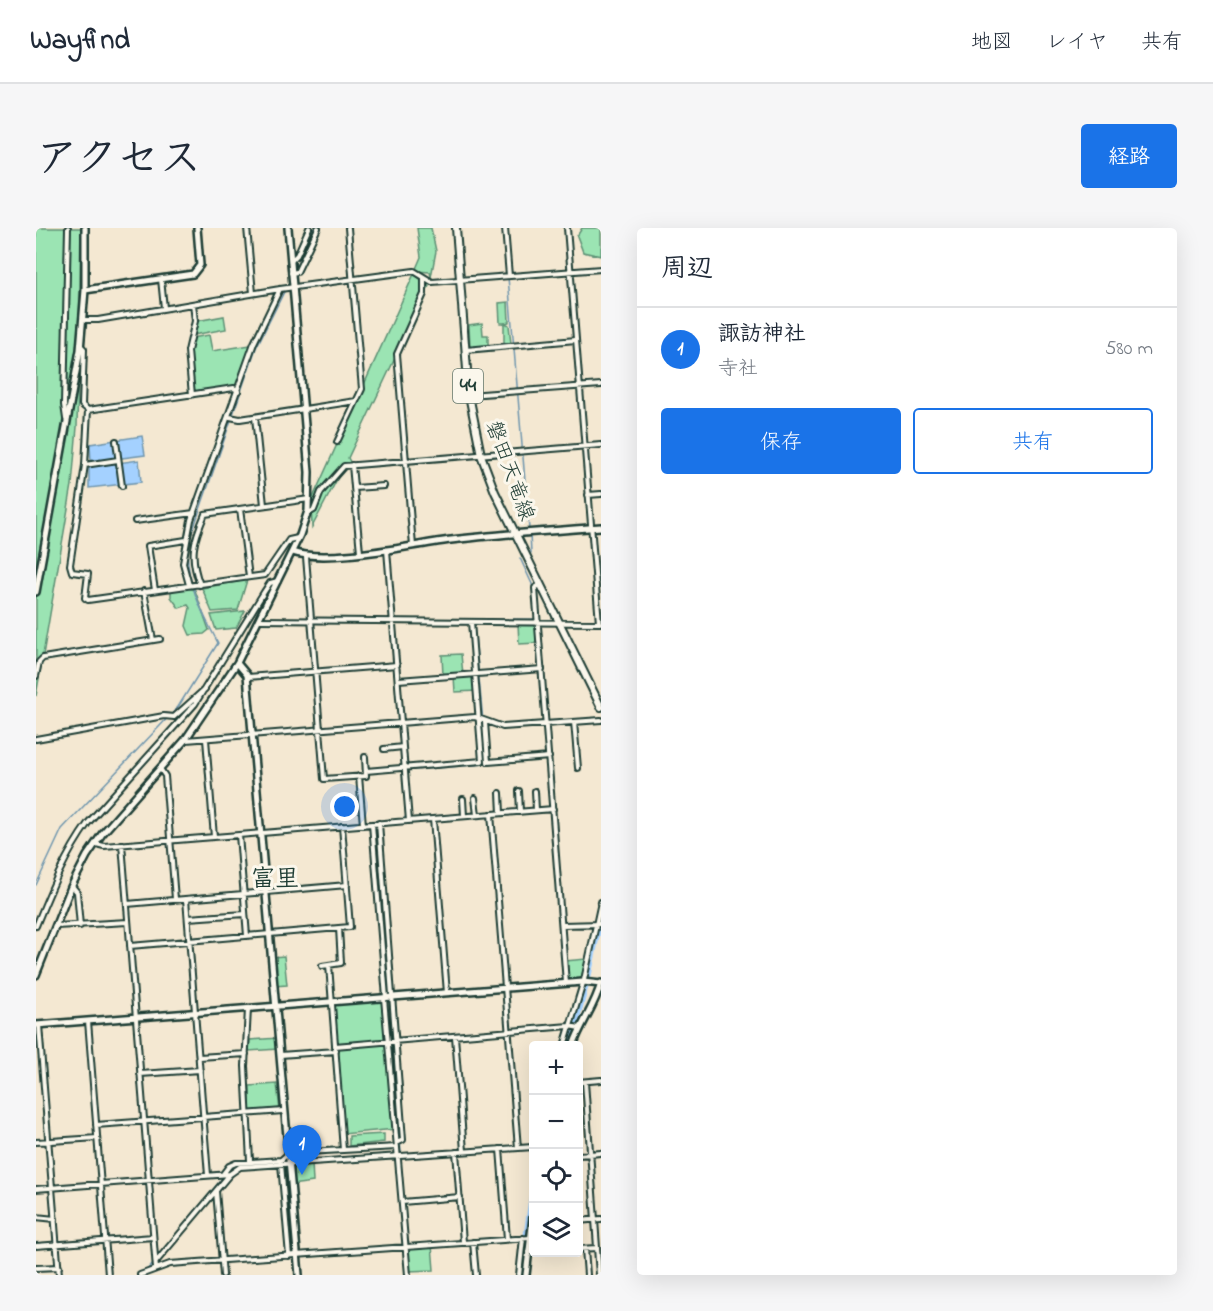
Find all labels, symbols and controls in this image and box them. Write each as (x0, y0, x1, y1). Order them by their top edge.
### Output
text: Wayfind (30, 21, 130, 62)
text: 地図 (971, 28, 1013, 58)
text: レイヤ (1046, 28, 1108, 58)
text: 共有 (1141, 28, 1183, 58)
button: 経路 (1081, 124, 1177, 188)
text: アクセス (36, 130, 201, 191)
text: 周辺 (661, 251, 713, 289)
text: 諏訪神社 (718, 319, 806, 351)
text: 1 (677, 335, 684, 364)
text: 580 m (1105, 335, 1153, 364)
text: 寺社 (718, 355, 758, 384)
road number: 44 (453, 369, 483, 403)
button: 保存 (661, 408, 901, 474)
button: 共有 (913, 408, 1153, 474)
street label: 磐田天竜線 (477, 417, 541, 525)
your location (330, 792, 359, 821)
district label: 富里 (251, 863, 299, 898)
map controls (529, 1041, 583, 1257)
button: + (529, 1041, 583, 1095)
button: − (529, 1095, 583, 1149)
pin: 1 (282, 1126, 322, 1175)
button: locate (529, 1149, 583, 1203)
button: layers (529, 1203, 583, 1257)

